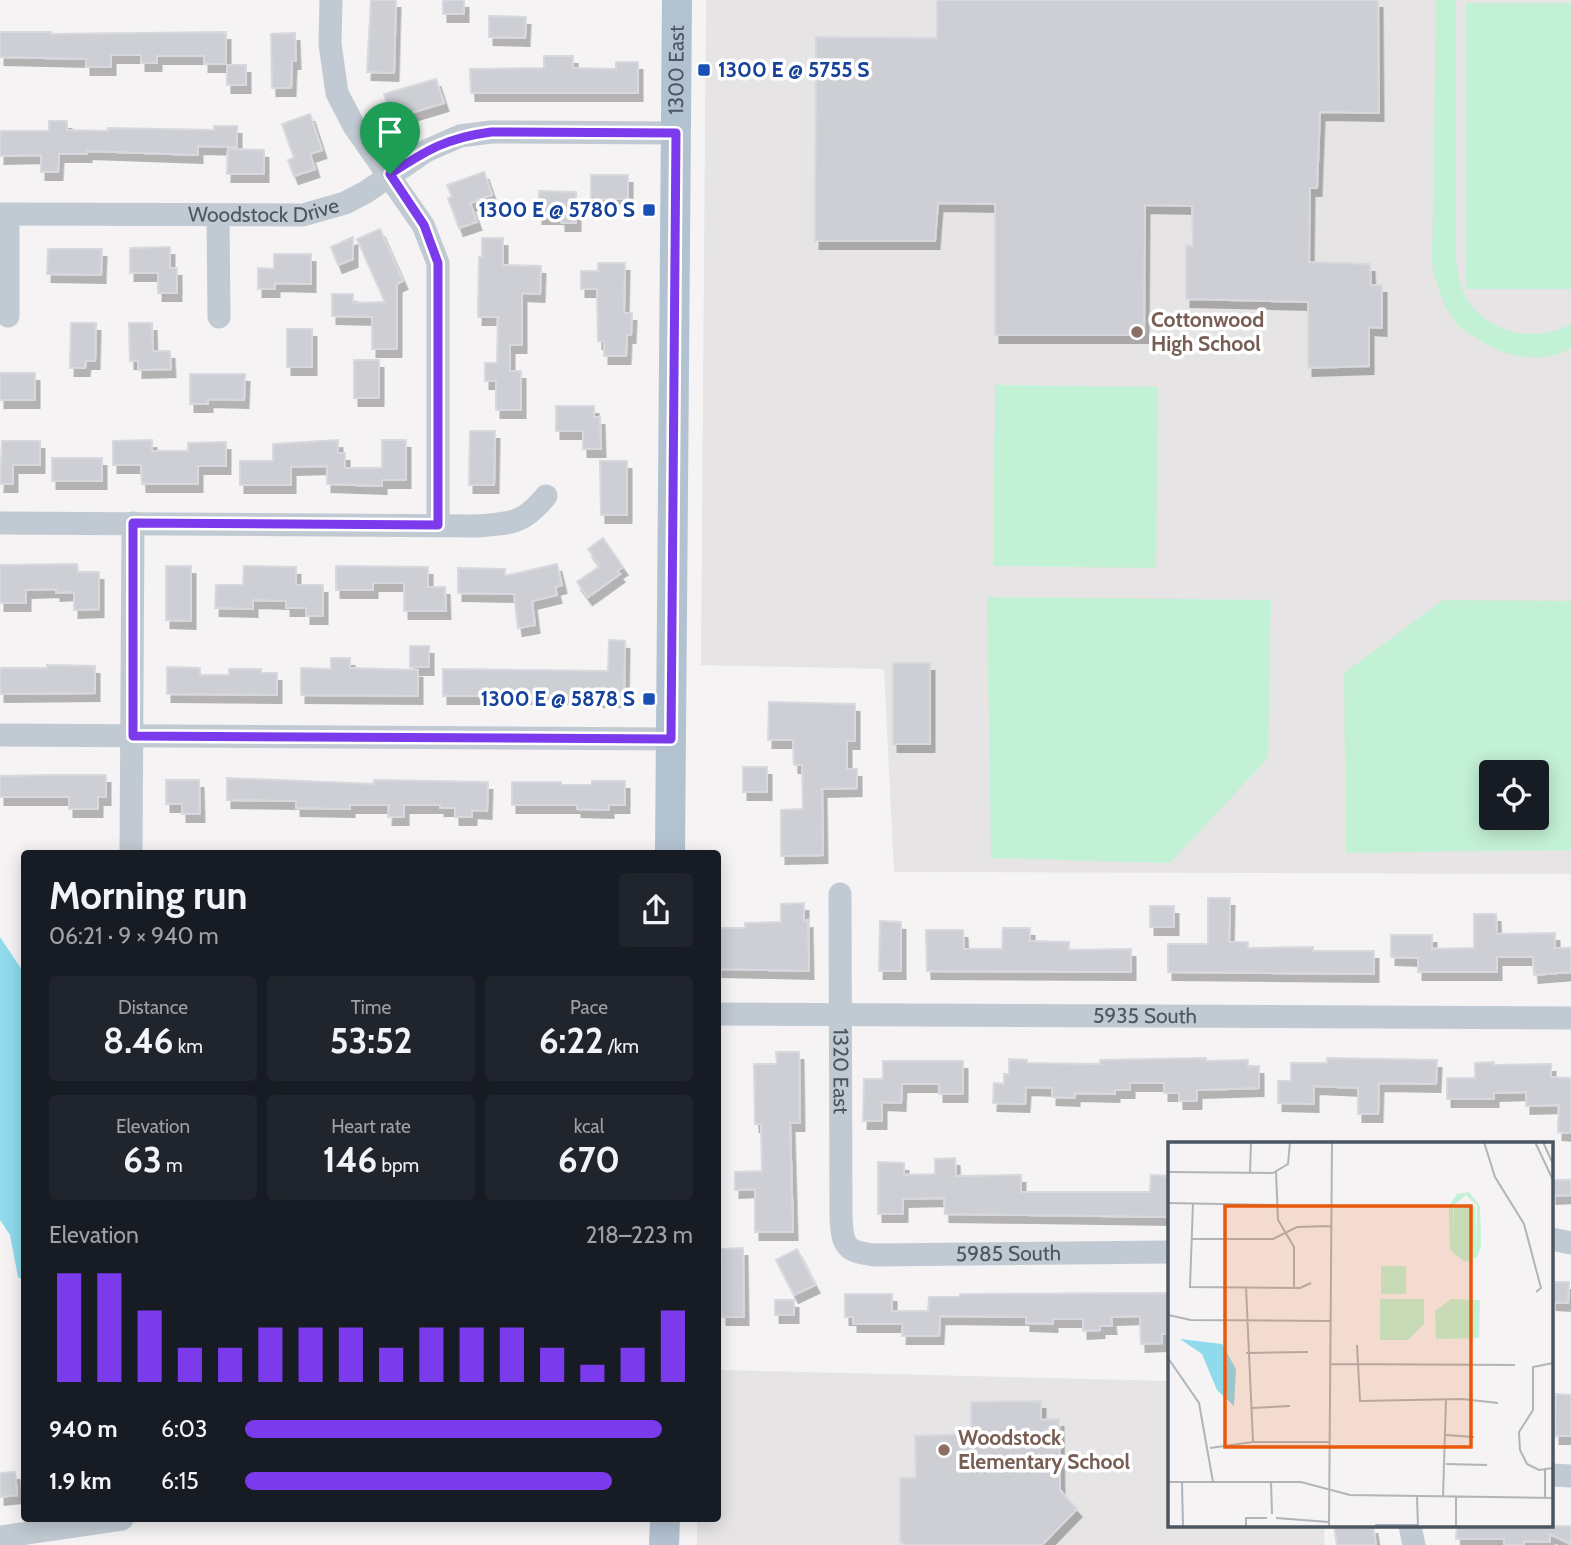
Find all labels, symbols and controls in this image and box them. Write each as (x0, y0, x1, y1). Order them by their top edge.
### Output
street label: 1300 East (663, 25, 689, 115)
place label: 1300 E @ 5755 S (718, 57, 869, 82)
marker: 1300 E @ 5755 S (696, 62, 712, 78)
pin (360, 102, 420, 174)
icon: arrive (371, 113, 409, 151)
street label: Woodstock Drive (188, 192, 342, 227)
place label: 1300 E @ 5780 S (479, 197, 635, 222)
marker: 1300 E @ 5780 S (641, 202, 657, 218)
place label: Cottonwood High School (1151, 307, 1264, 356)
marker: Cottonwood High School (1129, 324, 1145, 340)
place label: 1300 E @ 5878 S (481, 686, 635, 711)
marker: 1300 E @ 5878 S (641, 691, 657, 707)
map controls (1479, 760, 1549, 830)
button: locate (1479, 760, 1549, 830)
text: Morning run (49, 872, 248, 919)
button: share (619, 873, 693, 947)
text: 06:21 · 9 × 940 m (49, 922, 219, 950)
text: Distance (118, 996, 188, 1019)
text: Time (351, 996, 391, 1019)
text: Pace (570, 996, 608, 1019)
street label: 5935 South (1093, 1003, 1197, 1028)
text: 8.46 (103, 1019, 173, 1062)
text: 53:52 (330, 1019, 412, 1062)
text: 6:22 (539, 1019, 603, 1062)
street label: 1320 East (828, 1028, 854, 1114)
text: km (173, 1035, 203, 1058)
text: /km (603, 1035, 639, 1058)
text: Elevation (116, 1115, 190, 1138)
text: Heart rate (331, 1115, 411, 1138)
text: kcal (574, 1115, 604, 1138)
text: 63 (123, 1138, 162, 1181)
text: 146 (323, 1138, 377, 1181)
text: 670 (558, 1138, 620, 1181)
inset map (1168, 1142, 1554, 1528)
text: m (162, 1154, 183, 1177)
text: bpm (377, 1154, 419, 1177)
text: Elevation (49, 1221, 139, 1249)
text: 218–223 m (585, 1221, 693, 1249)
street label: 5985 South (956, 1240, 1061, 1266)
text: 940 m (49, 1415, 118, 1443)
text: 6:03 (161, 1415, 207, 1443)
place label: Woodstock Elementary School (958, 1425, 1131, 1474)
marker: Woodstock Elementary School (936, 1442, 952, 1458)
text: 1.9 km (49, 1467, 112, 1495)
text: 6:15 (161, 1467, 199, 1495)

